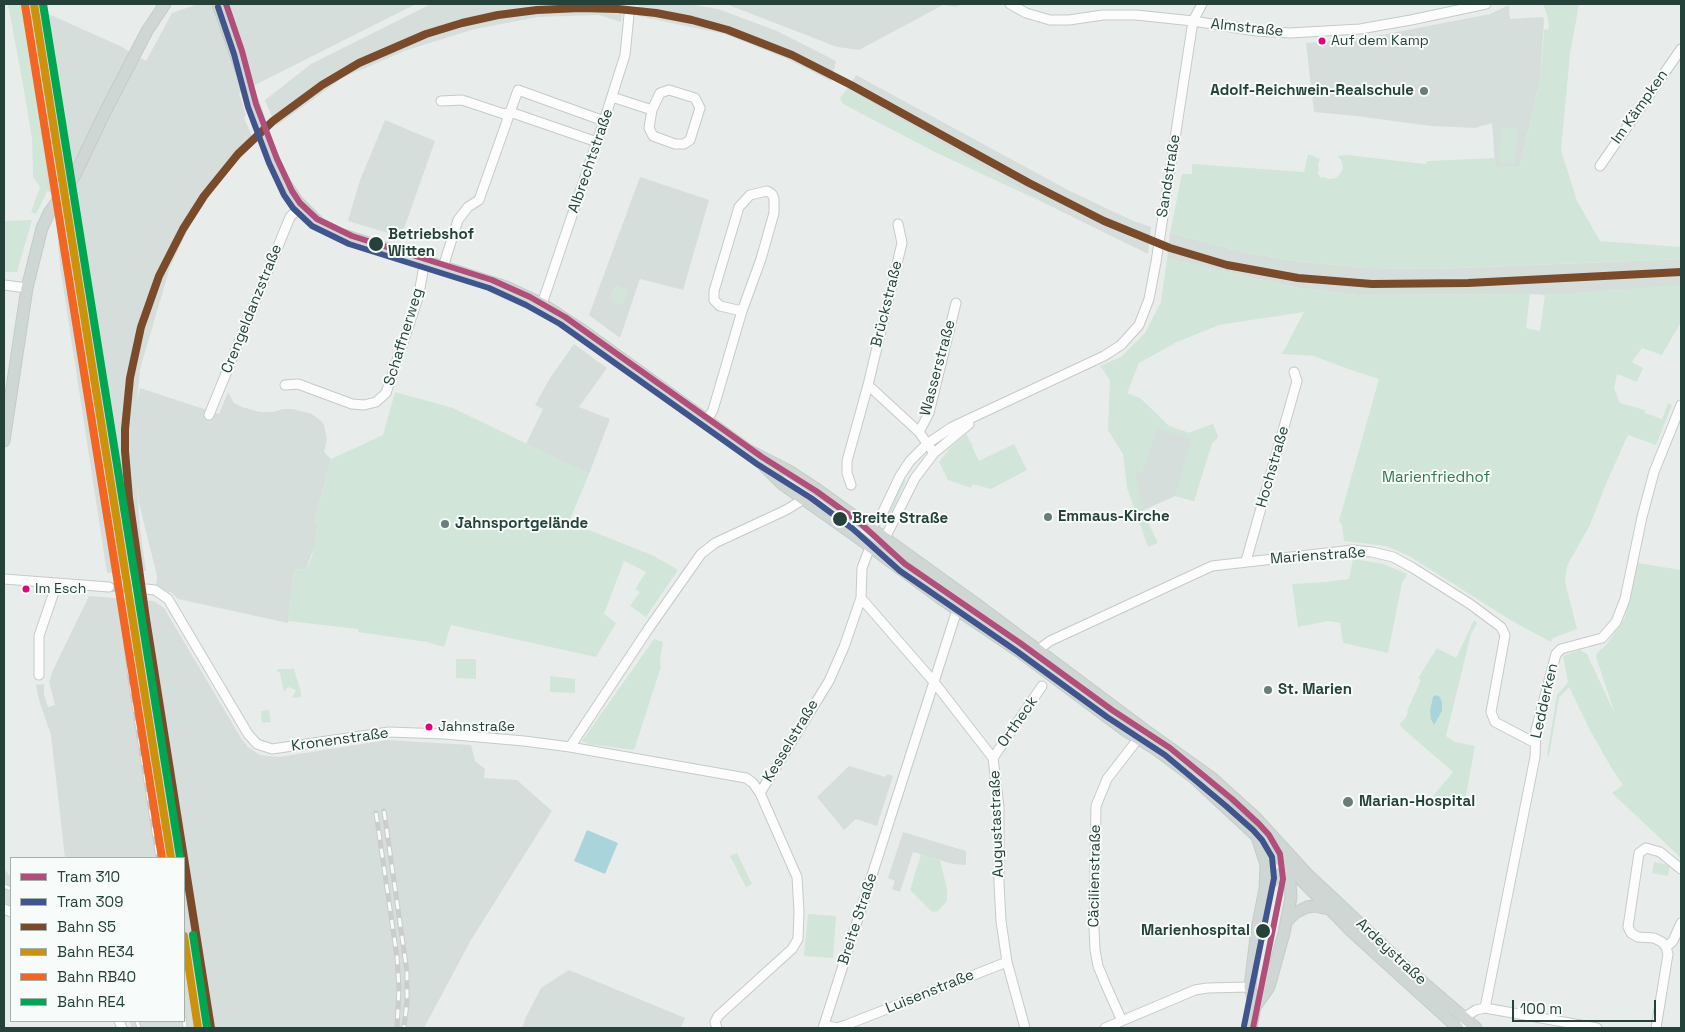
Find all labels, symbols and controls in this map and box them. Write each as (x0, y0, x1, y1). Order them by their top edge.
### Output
street label: Almstraße (1210, 15, 1284, 41)
place label: Auf dem Kamp (1331, 33, 1429, 49)
marker: Auf dem Kamp (1317, 36, 1327, 46)
street label: Im Kämpken (1608, 66, 1672, 148)
place label: Adolf-Reichwein-Realschule (1210, 82, 1414, 100)
marker: Adolf-Reichwein-Realschule (1418, 85, 1430, 97)
street label: Albrechtstraße (565, 107, 617, 215)
street label: Sandstraße (1154, 133, 1184, 219)
place label: Betriebshof Witten (388, 226, 474, 261)
marker: Betriebshof Witten (367, 235, 385, 253)
street label: Crengeldanzstraße (218, 242, 286, 376)
street label: Brückstraße (868, 259, 906, 349)
street label: Schaffnerweg (381, 286, 427, 388)
street label: Wasserstraße (917, 318, 959, 418)
street label: Hochstraße (1253, 424, 1293, 510)
park label: Marienfriedhof (1382, 469, 1490, 487)
place label: Emmaus-Kirche (1058, 508, 1170, 526)
marker: Breite Straße (831, 510, 849, 528)
place label: Breite Straße (852, 510, 948, 528)
marker: Emmaus-Kirche (1042, 511, 1054, 523)
place label: Jahnsportgelände (455, 515, 588, 533)
marker: Jahnsportgelände (439, 518, 451, 530)
street label: Marienstraße (1270, 544, 1366, 568)
place label: Im Esch (35, 581, 86, 597)
marker: Im Esch (21, 584, 31, 594)
street label: Ledderken (1528, 662, 1562, 740)
place label: St. Marien (1278, 681, 1352, 699)
marker: St. Marien (1262, 684, 1274, 696)
street label: Ortheck (994, 693, 1042, 751)
street label: Kesselstraße (759, 696, 823, 786)
place label: Jahnstraße (438, 719, 515, 735)
marker: Jahnstraße (424, 722, 434, 732)
street label: Kronenstraße (290, 724, 390, 756)
street label: Augustastraße (986, 770, 1008, 878)
place label: Marian-Hospital (1359, 793, 1475, 811)
marker: Marian-Hospital (1341, 795, 1355, 809)
street label: Cäcilienstraße (1085, 824, 1105, 928)
legend (10, 857, 185, 1022)
text: Tram 310 (57, 867, 120, 886)
street label: Breite Straße (835, 871, 881, 967)
text: Tram 309 (57, 892, 123, 911)
street label: Ardeystraße (1352, 915, 1430, 989)
text: Bahn S5 (57, 917, 116, 936)
place label: Marienhospital (1141, 922, 1250, 940)
marker: Marienhospital (1254, 922, 1272, 940)
text: Bahn RE34 (57, 942, 134, 961)
street label: Luisenstraße (883, 966, 977, 1018)
text: Bahn RB40 (57, 967, 136, 986)
scale bar (1515, 990, 1659, 1022)
text: Bahn RE4 (57, 992, 125, 1011)
text: 100 m (1520, 999, 1562, 1018)

